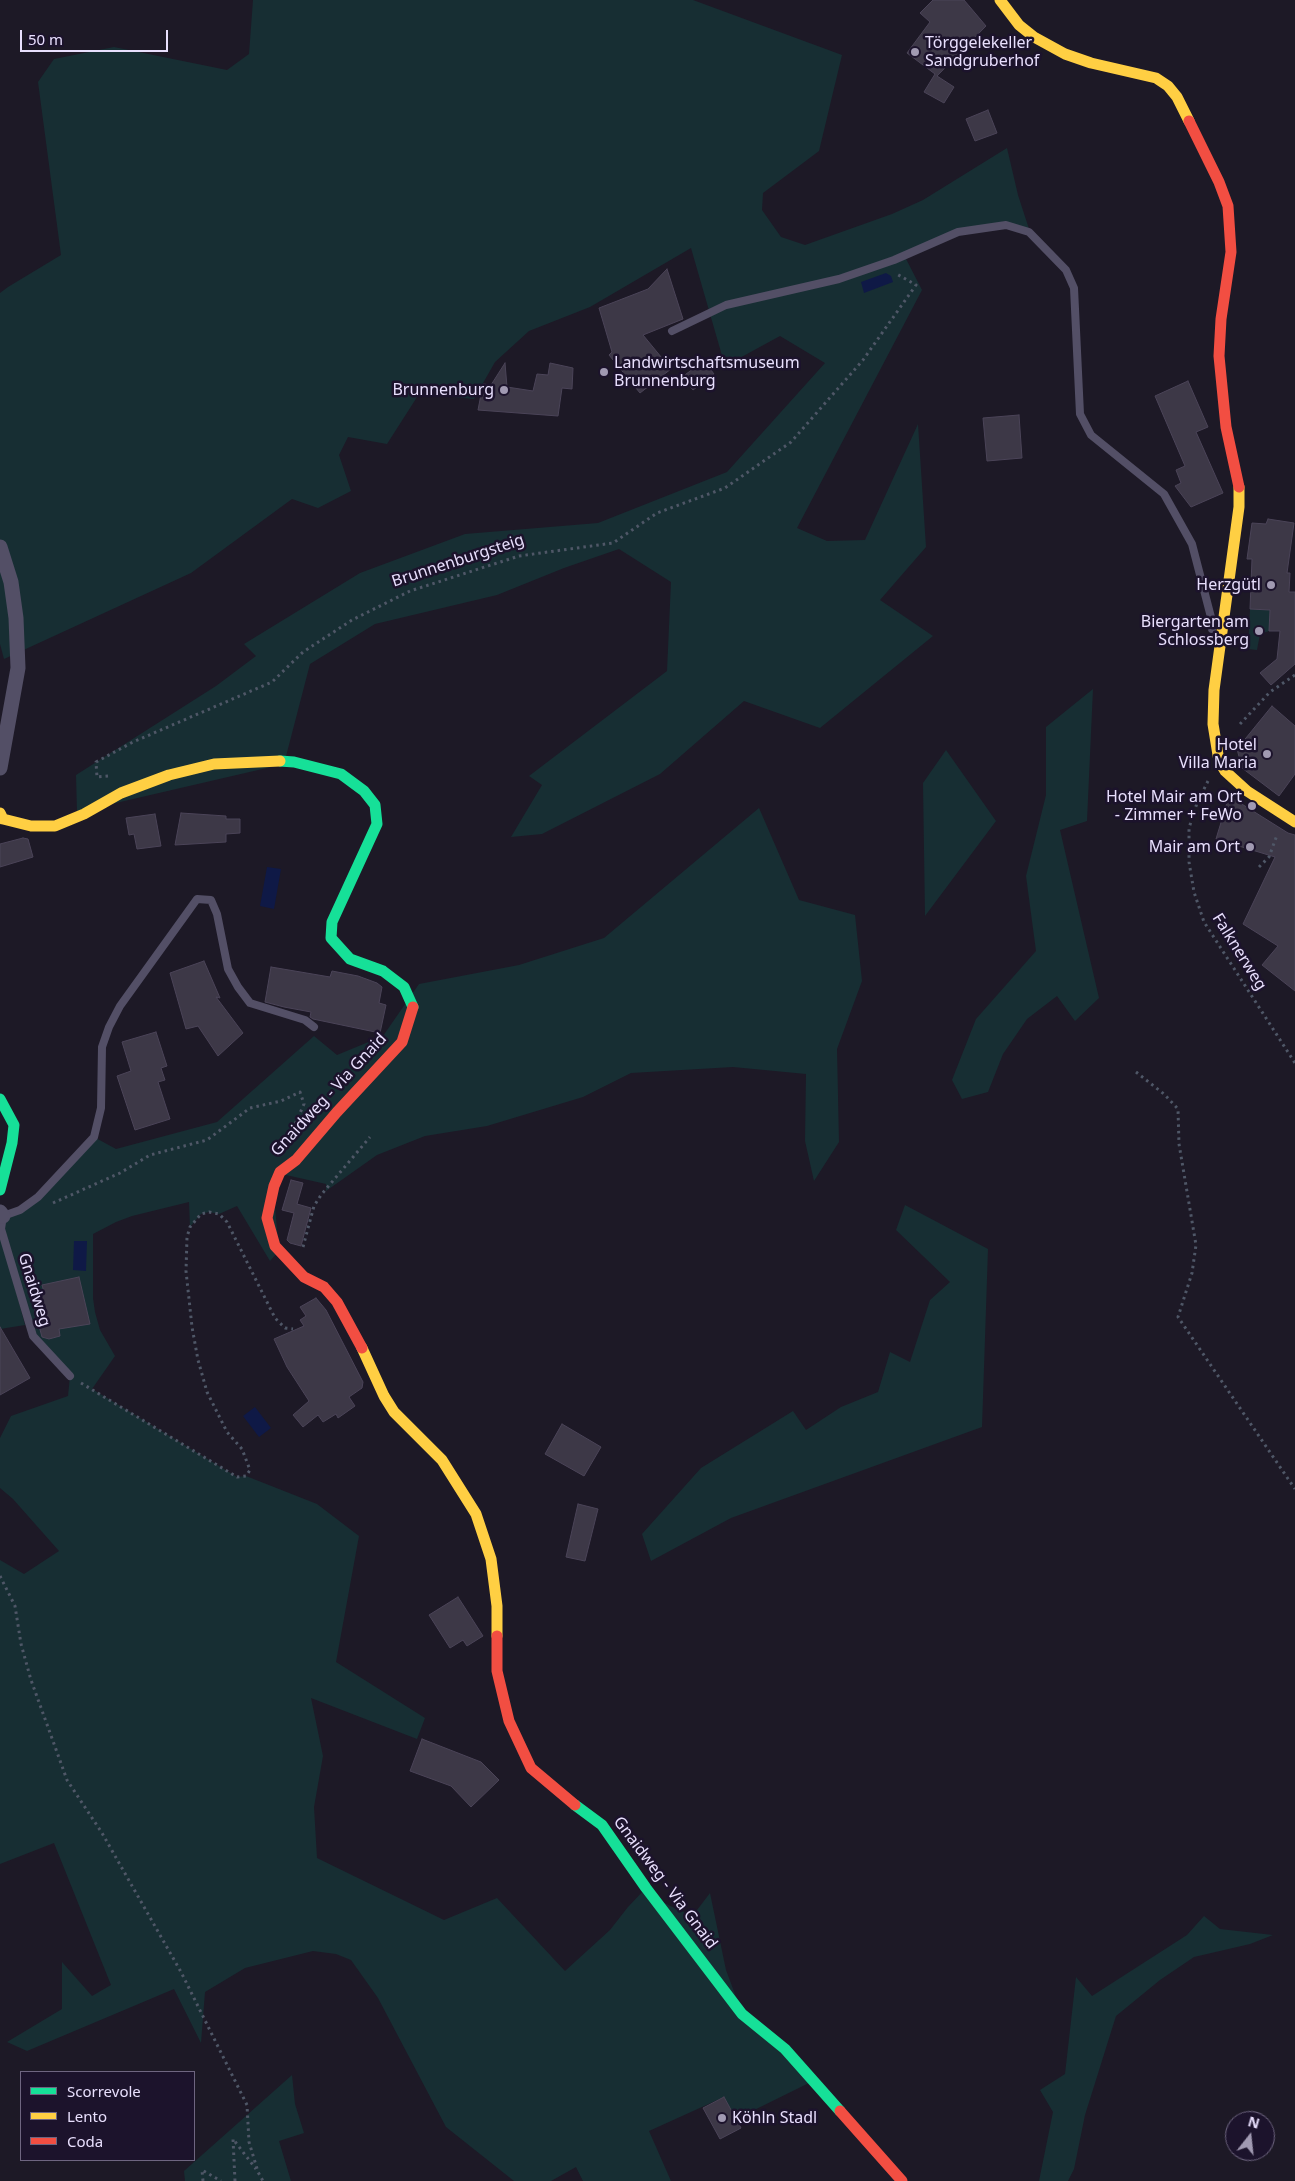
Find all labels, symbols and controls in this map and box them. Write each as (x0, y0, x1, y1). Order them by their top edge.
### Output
scale bar (22, 20, 170, 52)
text: 50 m (28, 29, 63, 49)
place label: Törggelekeller Sandgruberhof (925, 33, 1039, 71)
marker: Törggelekeller Sandgruberhof (909, 46, 921, 58)
place label: Landwirtschaftsmuseum Brunnenburg (614, 353, 800, 391)
marker: Landwirtschaftsmuseum Brunnenburg (598, 366, 610, 378)
place label: Brunnenburg (392, 380, 494, 400)
marker: Brunnenburg (498, 384, 510, 396)
street label: Brunnenburgsteig (389, 531, 527, 591)
place label: Herzgütl (1196, 575, 1261, 595)
marker: Herzgütl (1265, 579, 1277, 591)
place label: Biergarten am Schlossberg (1141, 612, 1249, 650)
marker: Biergarten am Schlossberg (1253, 625, 1265, 637)
place label: Hotel Villa Maria (1179, 735, 1257, 773)
marker: Hotel Villa Maria (1261, 748, 1273, 760)
place label: Hotel Mair am Ort - Zimmer + FeWo (1106, 787, 1242, 825)
marker: Hotel Mair am Ort - Zimmer + FeWo (1246, 800, 1258, 812)
place label: Mair am Ort (1149, 837, 1240, 857)
marker: Mair am Ort (1244, 841, 1256, 853)
street label: Falknerweg (1208, 910, 1270, 994)
street label: Gnaidweg - Via Gnaid (267, 1030, 391, 1160)
street label: Gnaidweg (14, 1251, 54, 1329)
street label: Gnaidweg - Via Gnaid (609, 1813, 721, 1953)
legend (20, 2071, 195, 2161)
text: Scorrevole (67, 2081, 141, 2101)
text: Lento (67, 2106, 107, 2126)
place label: Köhln Stadl (732, 2108, 817, 2128)
north arrow (1225, 2111, 1275, 2161)
text: N (1246, 2111, 1262, 2133)
marker: Köhln Stadl (716, 2112, 728, 2124)
text: Coda (67, 2131, 103, 2151)

